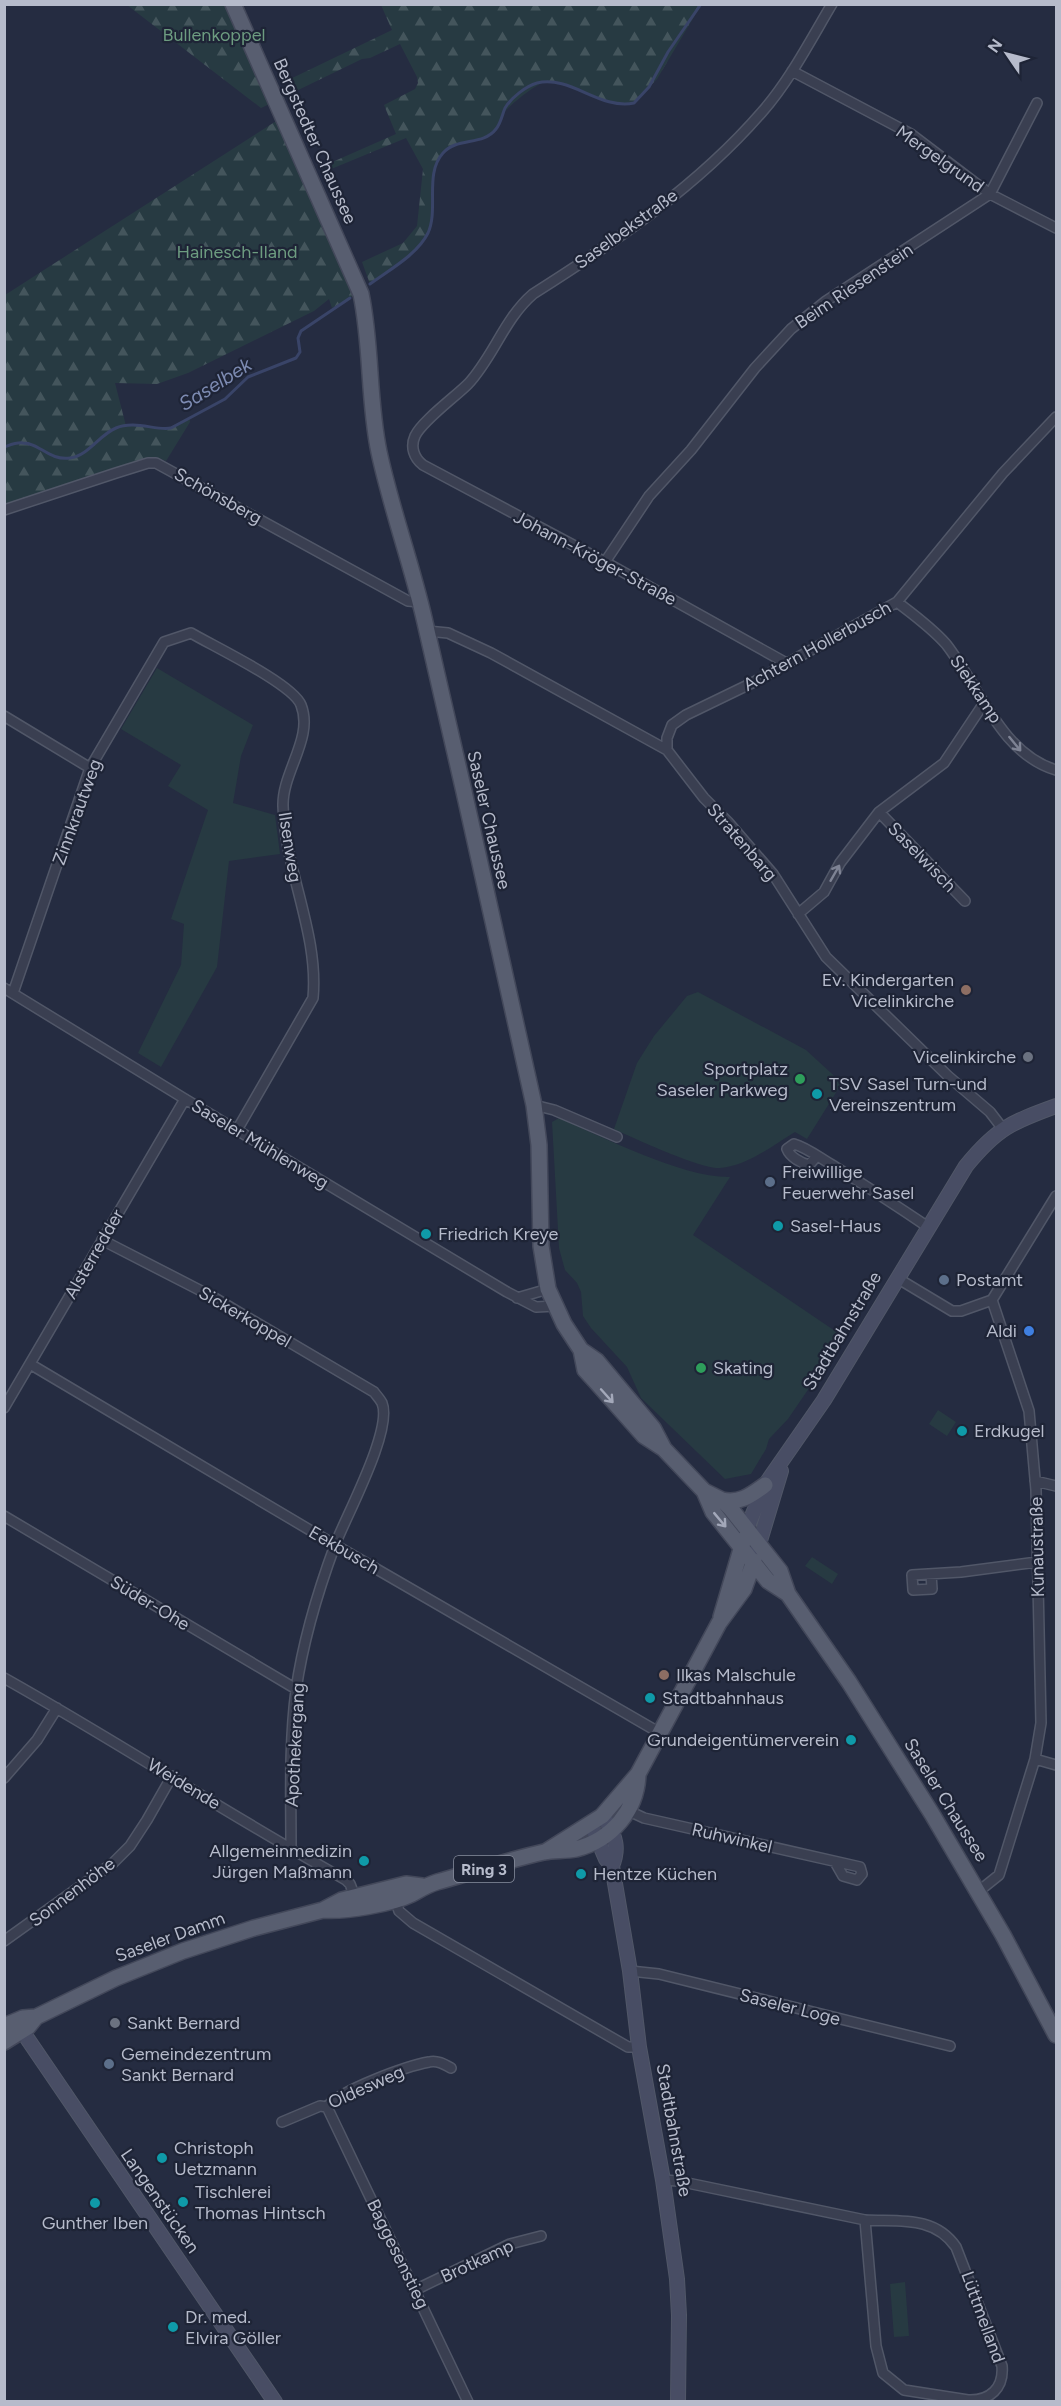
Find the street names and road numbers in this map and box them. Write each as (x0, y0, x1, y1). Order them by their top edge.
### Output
street label: Bergstedter Chaussee (269, 55, 361, 227)
street label: Mergelgrund (892, 121, 988, 197)
street label: Saselbekstraße (570, 184, 682, 274)
street label: Beim Riesenstein (791, 238, 917, 334)
street label: Schönsberg (170, 463, 266, 529)
street label: Johann-Kröger-Straße (510, 506, 680, 610)
street label: Achtern Hollerbusch (739, 596, 895, 696)
street label: Siekkamp (945, 651, 1007, 727)
street label: Saseler Chaussee (462, 749, 516, 892)
street label: Zinnkrautweg (48, 756, 106, 868)
street label: Stratenbarg (702, 799, 782, 885)
street label: Ilsenweg (274, 810, 306, 884)
street label: Saselwisch (883, 817, 961, 897)
street label: Saseler Mühlenweg (187, 1094, 333, 1194)
street label: Alsterredder (59, 1205, 129, 1303)
street label: Stadtbahnstraße (798, 1268, 886, 1394)
street label: Sickerkoppel (195, 1282, 295, 1352)
street label: Kunaustraße (1025, 1496, 1049, 1598)
street label: Eekbusch (305, 1521, 383, 1579)
street label: Süder-Ohe (106, 1571, 194, 1635)
street label: Apothekergang (281, 1682, 309, 1808)
street label: Saseler Chaussee (899, 1734, 993, 1866)
street label: Weidende (143, 1754, 225, 1814)
street label: Ruhwinkel (690, 1818, 774, 1858)
street label: Sonnenhöhe (25, 1852, 119, 1931)
road number: Ring 3 (454, 1856, 514, 1882)
street label: Saseler Damm (112, 1907, 228, 1967)
street label: Saseler Loge (737, 1984, 843, 2030)
street label: Oldesweg (325, 2060, 407, 2114)
street label: Stadtbahnstraße (651, 2062, 697, 2198)
street label: Langenstücken (116, 2145, 204, 2257)
street label: Baggesenstieg (362, 2196, 434, 2312)
street label: Brotkamp (437, 2235, 517, 2287)
street label: Lüttmelland (956, 2268, 1010, 2366)

